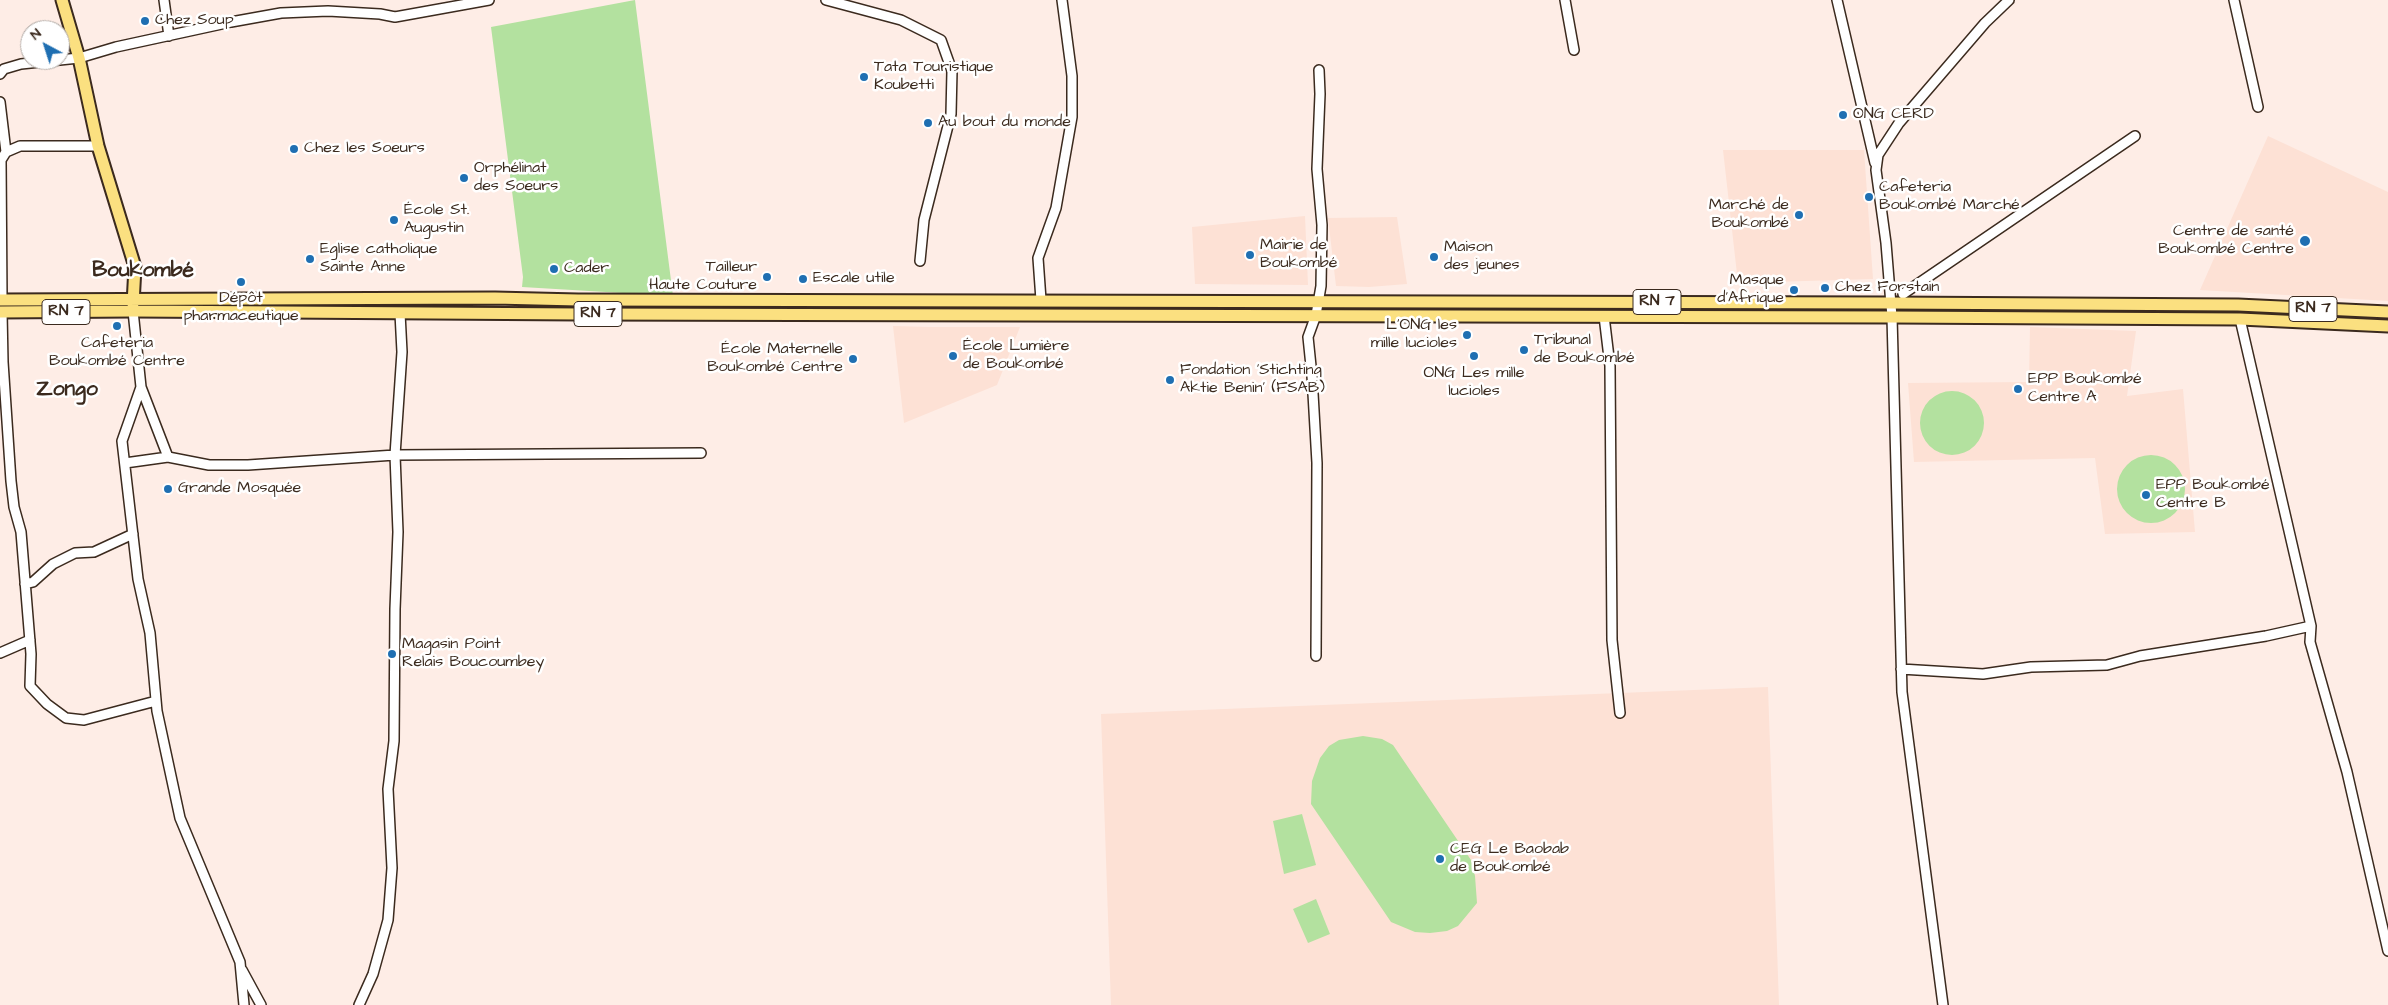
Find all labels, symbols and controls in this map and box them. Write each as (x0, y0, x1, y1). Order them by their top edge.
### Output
place label: Chez Soup (155, 11, 234, 31)
marker: Chez Soup (139, 15, 151, 27)
north arrow (20, 20, 70, 70)
text: N (26, 24, 46, 45)
place label: Tata Touristique Koubetti (874, 58, 993, 96)
marker: Tata Touristique Koubetti (858, 71, 870, 83)
place label: ONG CERD (1853, 105, 1934, 125)
marker: ONG CERD (1837, 109, 1849, 121)
place label: Au bout du monde (938, 113, 1071, 133)
marker: Au bout du monde (922, 117, 934, 129)
place label: Chez les Soeurs (304, 139, 425, 159)
marker: Chez les Soeurs (288, 143, 300, 155)
place label: Orphélinat des Soeurs (474, 159, 558, 197)
marker: Orphélinat des Soeurs (458, 172, 470, 184)
place label: Cafeteria Boukombé Marché (1879, 178, 2020, 216)
marker: Cafeteria Boukombé Marché (1863, 191, 1875, 203)
place label: Marché de Boukombé (1709, 196, 1789, 234)
place label: École St. Augustin (404, 201, 469, 239)
marker: Marché de Boukombé (1793, 209, 1805, 221)
marker: École St. Augustin (388, 214, 400, 226)
place label: Centre de santé Boukombé Centre (2158, 222, 2294, 260)
marker: Centre de santé Boukombé Centre (2298, 234, 2312, 248)
place label: Mairie de Boukombé (1260, 236, 1337, 274)
place label: Maison des jeunes (1444, 238, 1520, 276)
place label: Eglise catholique Sainte Anne (320, 240, 437, 278)
marker: Mairie de Boukombé (1244, 249, 1256, 261)
marker: Maison des jeunes (1428, 251, 1440, 263)
marker: Eglise catholique Sainte Anne (304, 253, 316, 265)
place label: Tailleur Haute Couture (649, 258, 757, 296)
district label: Boukombé (92, 259, 194, 285)
place label: Cader (564, 259, 609, 279)
marker: Cader (548, 263, 560, 275)
place label: Escale utile (813, 269, 895, 289)
marker: Tailleur Haute Couture (761, 271, 773, 283)
place label: Masque d'Afrique (1717, 271, 1784, 309)
marker: Escale utile (797, 273, 809, 285)
marker: Dépôt pharmaceutique (235, 276, 247, 288)
place label: Chez Forstain (1835, 278, 1939, 298)
marker: Chez Forstain (1819, 282, 1831, 294)
marker: Masque d'Afrique (1788, 284, 1800, 296)
place label: Dépôt pharmaceutique (183, 289, 299, 327)
road number: RN 7 (1633, 290, 1681, 314)
road number: RN 7 (2289, 296, 2337, 322)
road number: RN 7 (42, 300, 90, 324)
road number: RN 7 (574, 302, 622, 326)
place label: L'ONG les mille lucioles (1371, 316, 1457, 354)
marker: Cafeteria Boukombé Centre (111, 320, 123, 332)
marker: L'ONG les mille lucioles (1461, 329, 1473, 341)
place label: Tribunal de Boukombé (1534, 331, 1635, 369)
place label: Cafeteria Boukombé Centre (49, 334, 185, 372)
place label: École Lumière de Boukombé (963, 337, 1069, 375)
place label: École Maternelle Boukombé Centre (707, 340, 843, 378)
marker: Tribunal de Boukombé (1518, 344, 1530, 356)
marker: École Lumière de Boukombé (947, 350, 959, 362)
marker: ONG Les mille lucioles (1468, 350, 1480, 362)
marker: École Maternelle Boukombé Centre (847, 353, 859, 365)
place label: Fondation 'Stichting Aktie Benin' (FSAB) (1180, 361, 1325, 399)
place label: ONG Les mille lucioles (1424, 364, 1524, 402)
place label: EPP Boukombé Centre A (2028, 370, 2142, 408)
marker: Fondation 'Stichting Aktie Benin' (FSAB) (1164, 374, 1176, 386)
district label: Zongo (36, 378, 98, 404)
marker: EPP Boukombé Centre A (2012, 383, 2024, 395)
place label: EPP Boukombé Centre B (2156, 476, 2270, 514)
place label: Grande Mosquée (178, 479, 301, 499)
marker: Grande Mosquée (162, 483, 174, 495)
marker: EPP Boukombé Centre B (2140, 489, 2152, 501)
place label: Magasin Point Relais Boucoumbey (402, 635, 544, 673)
marker: Magasin Point Relais Boucoumbey (386, 648, 398, 660)
place label: CEG Le Baobab de Boukombé (1450, 840, 1569, 878)
marker: CEG Le Baobab de Boukombé (1434, 853, 1446, 865)

